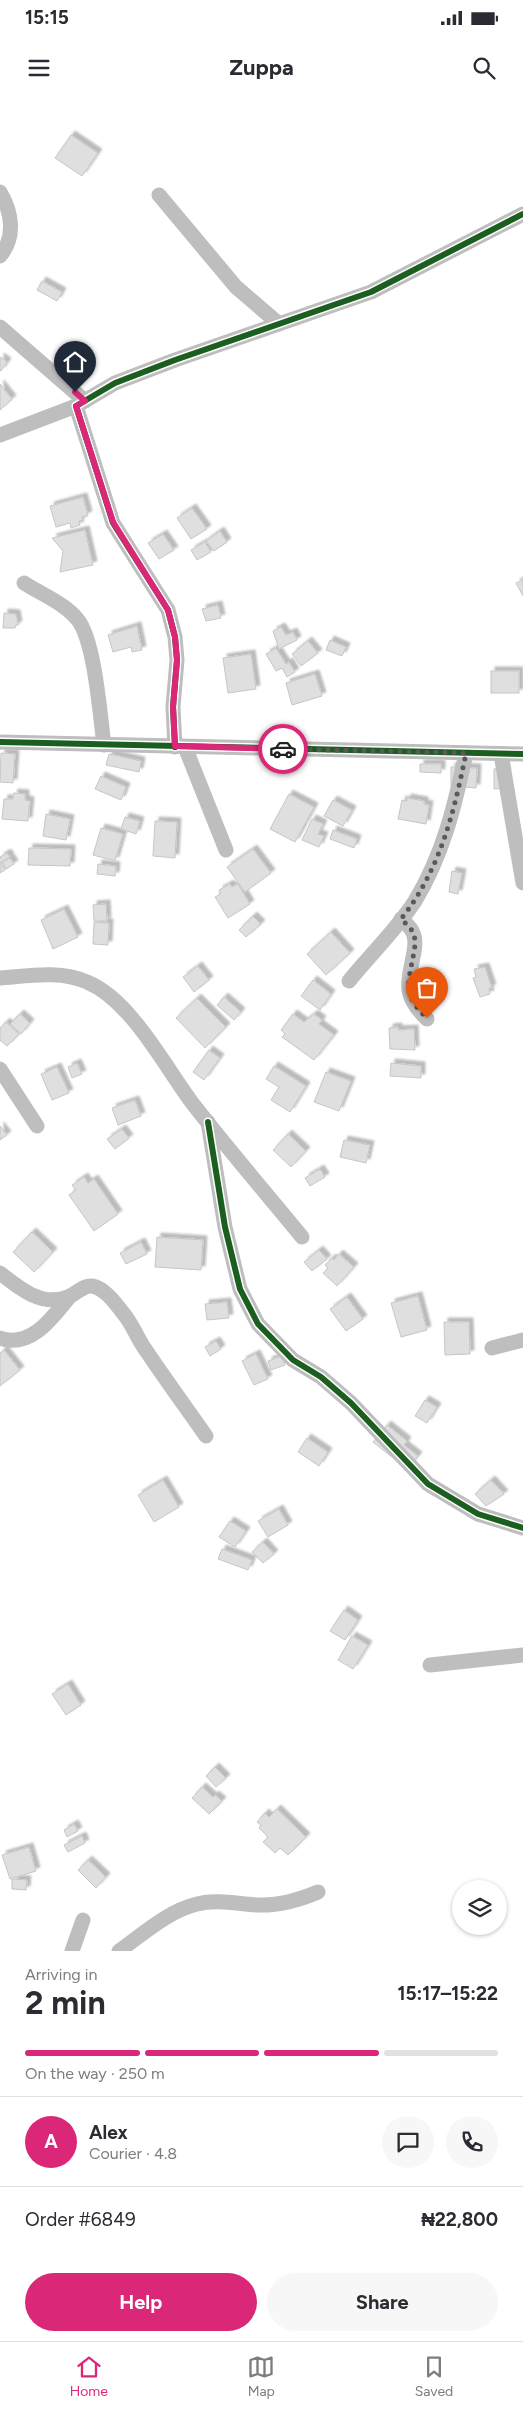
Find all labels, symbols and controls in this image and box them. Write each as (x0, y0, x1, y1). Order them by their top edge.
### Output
text: 15:15 (25, 6, 69, 29)
icon: menu (25, 54, 53, 82)
text: Zuppa (229, 54, 294, 81)
icon: search (470, 54, 498, 82)
pin (54, 341, 96, 392)
icon: home (61, 348, 89, 376)
courier (258, 724, 308, 774)
icon: car (269, 735, 297, 763)
pin (406, 967, 448, 1018)
icon: bag (413, 974, 441, 1002)
map controls (452, 1880, 507, 1935)
button: layers (452, 1880, 507, 1935)
text: Arriving in (25, 1965, 97, 1984)
text: 15:17–15:22 (397, 1982, 498, 2005)
text: 2 min (25, 1984, 106, 2022)
text: On the way · 250 m (25, 2064, 165, 2083)
button: chat (382, 2116, 434, 2168)
button: phone (446, 2116, 498, 2168)
text: Alex (89, 2121, 128, 2144)
text: A (44, 2130, 58, 2153)
text: Courier · 4.8 (89, 2144, 177, 2163)
text: Order #6849 (25, 2208, 136, 2231)
text: ₦22,800 (421, 2208, 498, 2231)
button: Help (25, 2273, 257, 2331)
button: Share (267, 2273, 498, 2331)
tab: Home (70, 2353, 108, 2400)
tab: Map (247, 2353, 275, 2400)
tab: Saved (415, 2353, 453, 2400)

